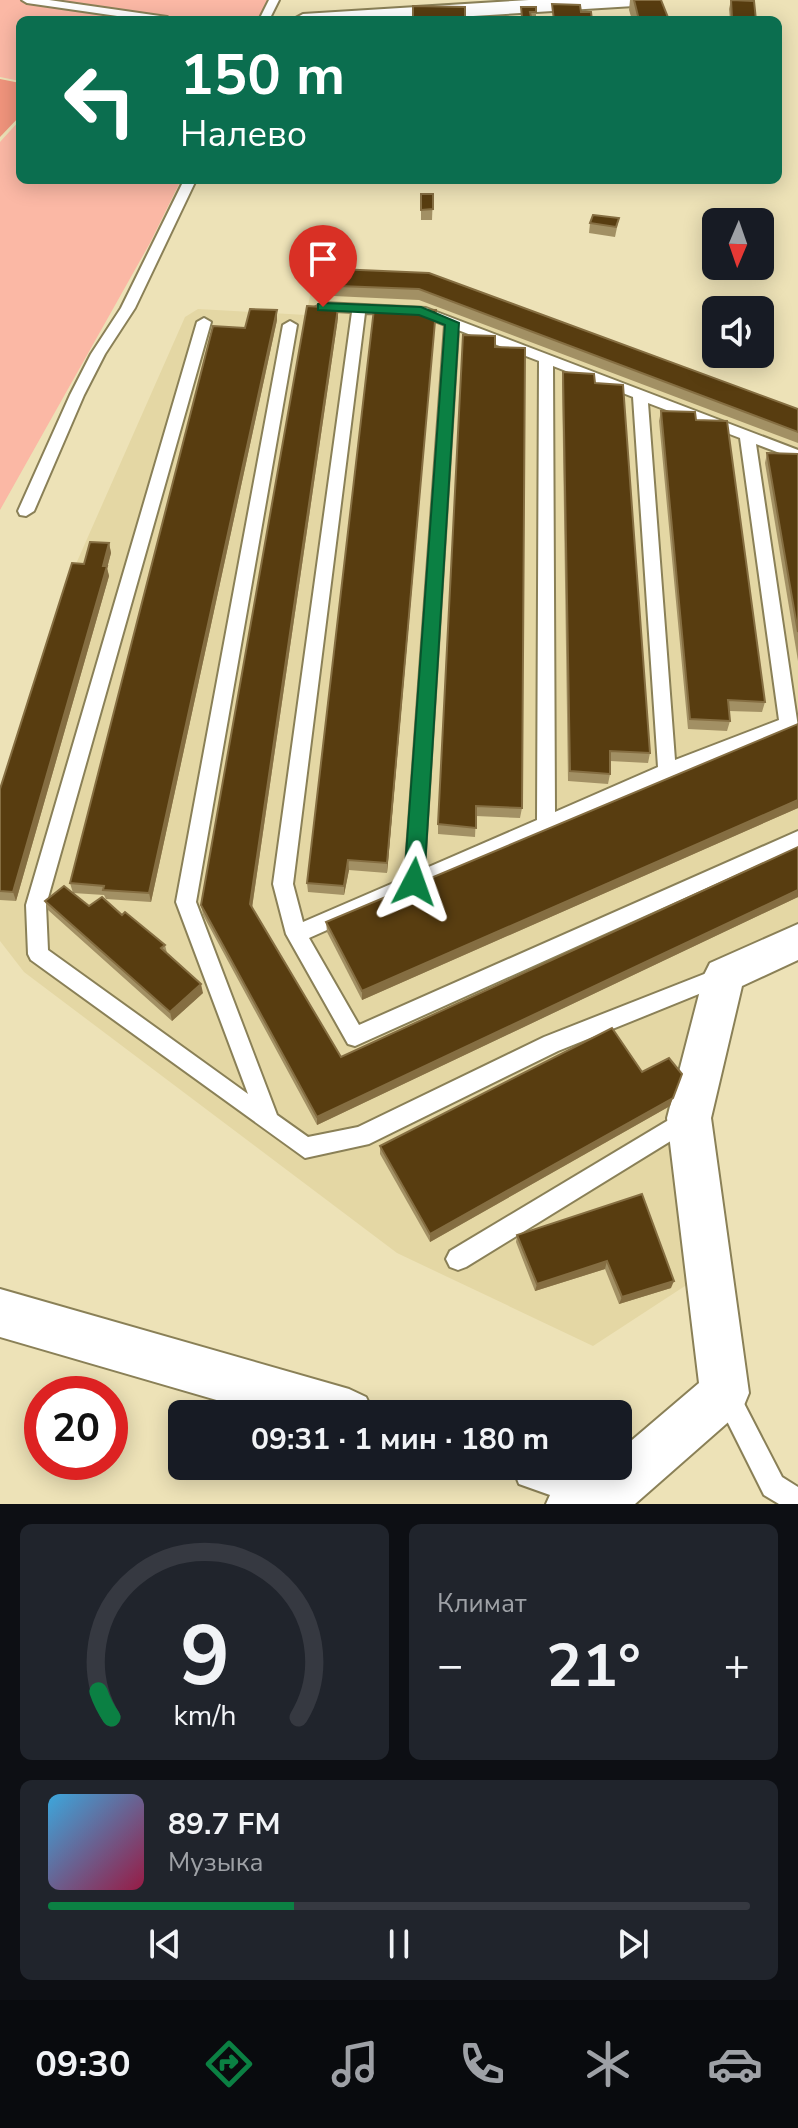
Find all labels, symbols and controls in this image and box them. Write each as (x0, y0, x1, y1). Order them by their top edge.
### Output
text: 150 m (180, 37, 345, 114)
icon: left (48, 48, 152, 152)
text: Налево (180, 110, 307, 159)
north arrow (702, 208, 774, 280)
map controls (702, 208, 774, 368)
pin (289, 225, 357, 307)
icon: arrive (301, 237, 345, 281)
button: sound (702, 296, 774, 368)
position arrow (372, 840, 456, 924)
speed limit sign: 20 (24, 1376, 128, 1480)
text: 09:31 · 1 мин · 180 m (251, 1419, 549, 1460)
text: Климат (437, 1586, 526, 1621)
text: 9 (180, 1600, 229, 1713)
text: 21° (546, 1625, 641, 1707)
text: − (437, 1636, 463, 1696)
text: + (724, 1636, 750, 1696)
text: km/h (173, 1696, 236, 1735)
text: 89.7 FM (168, 1804, 280, 1845)
text: Музыка (168, 1845, 263, 1880)
icon: previous (143, 1922, 187, 1966)
icon: pause (377, 1922, 421, 1966)
icon: next (611, 1922, 655, 1966)
icon: directions (201, 2036, 257, 2092)
icon: music (327, 2036, 383, 2092)
icon: phone (454, 2036, 510, 2092)
icon: climate (580, 2036, 636, 2092)
icon: car (707, 2036, 763, 2092)
text: 09:30 (35, 2040, 131, 2089)

